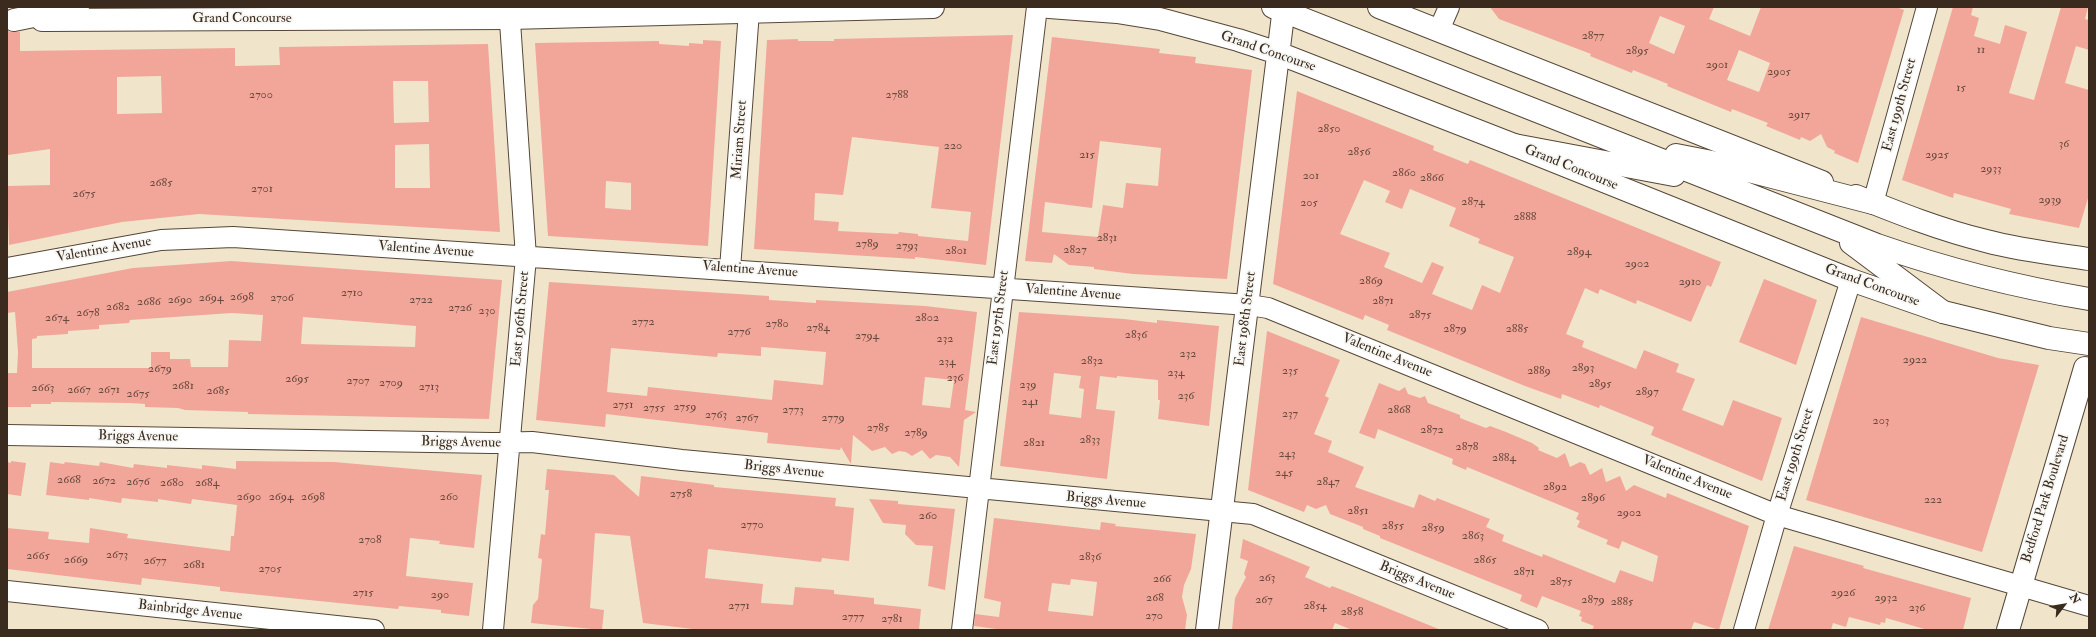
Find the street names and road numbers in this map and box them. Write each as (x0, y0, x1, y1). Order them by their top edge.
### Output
street label: Grand Concourse (192, 11, 292, 27)
street label: Grand Concourse (1218, 28, 1318, 76)
street label: East 199th Street (1879, 56, 1921, 154)
street label: Miriam Street (729, 100, 751, 180)
street label: Grand Concourse (1522, 142, 1620, 194)
street label: Valentine Avenue (55, 233, 153, 267)
street label: Valentine Avenue (378, 238, 474, 262)
street label: Valentine Avenue (702, 258, 798, 282)
street label: Grand Concourse (1822, 261, 1922, 311)
street label: East 197th Street (985, 270, 1013, 366)
street label: East 196th Street (508, 271, 534, 367)
street label: East 198th Street (1232, 271, 1260, 367)
street label: Valentine Avenue (1025, 281, 1121, 305)
street label: Valentine Avenue (1339, 330, 1435, 382)
street label: East 199th Street (1774, 407, 1818, 503)
street label: Briggs Avenue (98, 428, 178, 446)
street label: Bedford Park Boulevard (2019, 433, 2073, 565)
street label: Briggs Avenue (421, 434, 501, 452)
street label: Valentine Avenue (1639, 452, 1735, 504)
street label: Briggs Avenue (743, 457, 825, 483)
street label: Briggs Avenue (1065, 489, 1147, 513)
street label: Briggs Avenue (1377, 558, 1457, 604)
street label: Bainbridge Avenue (137, 597, 243, 625)

